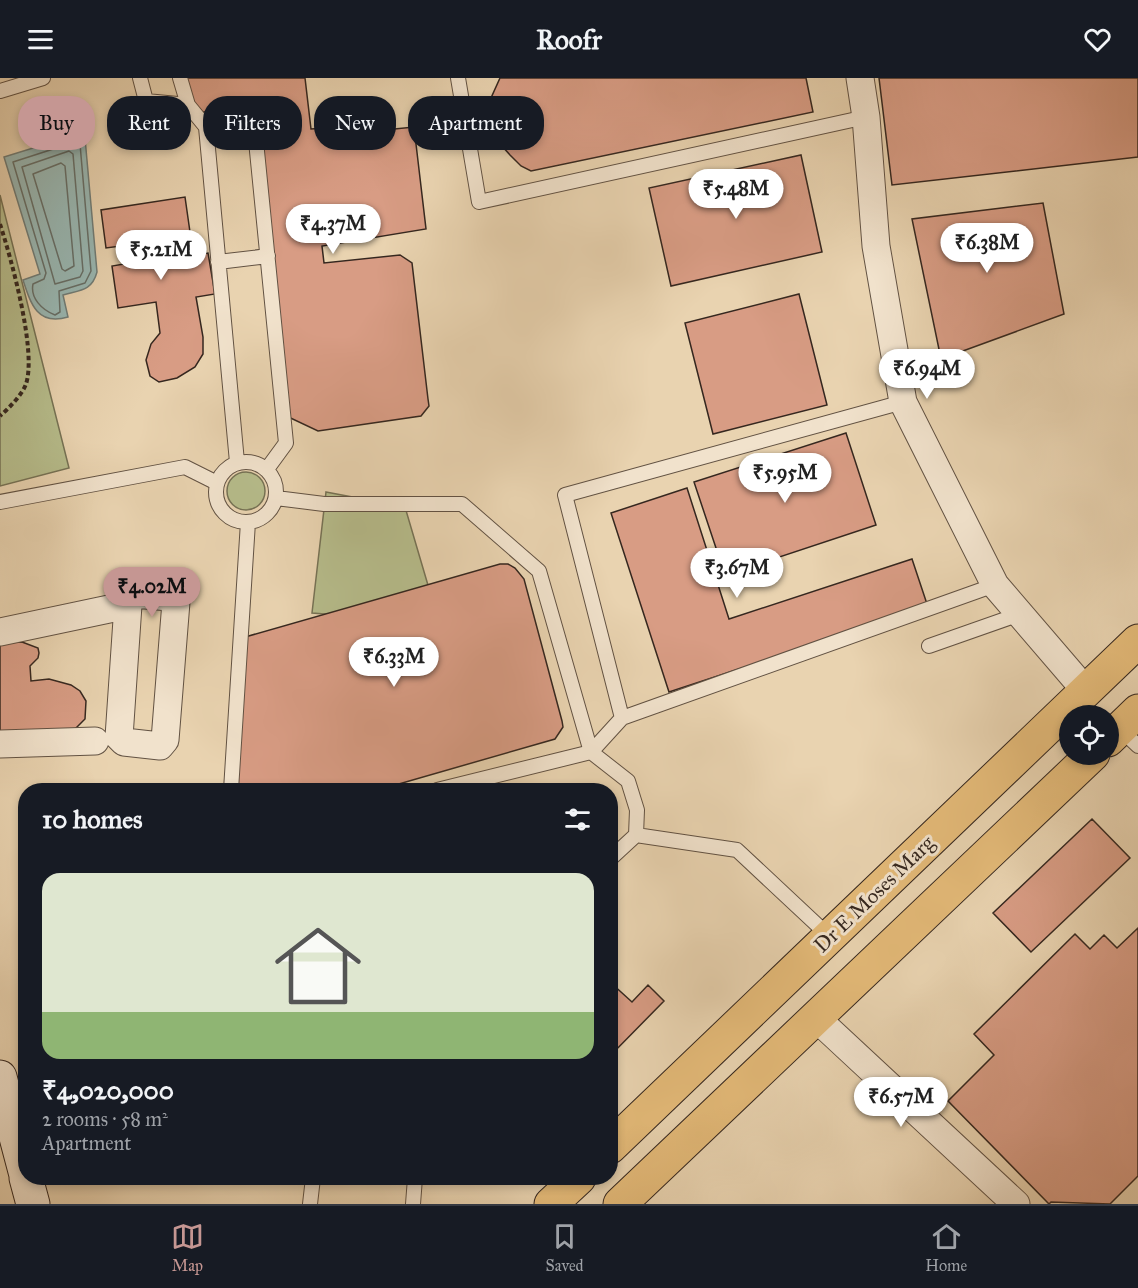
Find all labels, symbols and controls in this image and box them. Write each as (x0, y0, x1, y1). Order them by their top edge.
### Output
icon: menu (24, 23, 57, 56)
text: Roofr (536, 23, 602, 56)
icon: heart (1081, 23, 1114, 56)
chip: Buy (18, 96, 95, 150)
chip: Rent (107, 96, 191, 150)
chip: Filters (203, 96, 302, 150)
chip: New (314, 96, 396, 150)
chip: Apartment (408, 96, 544, 150)
pin: ₹5.48M (687, 169, 785, 220)
text: ₹5.48M (703, 176, 769, 200)
pin: ₹4.37M (284, 204, 382, 255)
text: ₹4.37M (300, 211, 366, 235)
pin: ₹6.38M (938, 223, 1036, 274)
pin: ₹5.21M (112, 230, 210, 281)
text: ₹6.38M (954, 230, 1020, 254)
text: ₹5.21M (130, 237, 192, 261)
pin: ₹6.94M (878, 349, 976, 400)
text: ₹6.94M (893, 356, 961, 380)
pin: ₹5.95M (736, 453, 834, 504)
text: ₹5.95M (752, 460, 818, 484)
pin: ₹3.67M (688, 548, 786, 599)
text: ₹3.67M (704, 555, 770, 579)
pin: ₹4.02M (103, 567, 201, 618)
text: ₹4.02M (117, 574, 187, 598)
pin: ₹6.33M (345, 637, 443, 688)
text: ₹6.33M (363, 644, 425, 668)
map controls (1059, 705, 1119, 765)
button: locate (1059, 705, 1119, 765)
text: 10 homes (42, 803, 143, 835)
icon: filters (561, 803, 594, 836)
street label: Dr E Moses Marg (808, 830, 940, 958)
icon: home (264, 912, 372, 1020)
text: ₹4,020,000 (42, 1074, 174, 1106)
pin: ₹6.57M (852, 1077, 950, 1128)
text: ₹6.57M (868, 1084, 934, 1108)
text: 2 rooms · 58 m² (42, 1107, 168, 1131)
text: Apartment (42, 1131, 131, 1155)
tab: Map (171, 1220, 204, 1275)
tab: Saved (546, 1220, 584, 1275)
tab: Home (925, 1220, 967, 1275)

